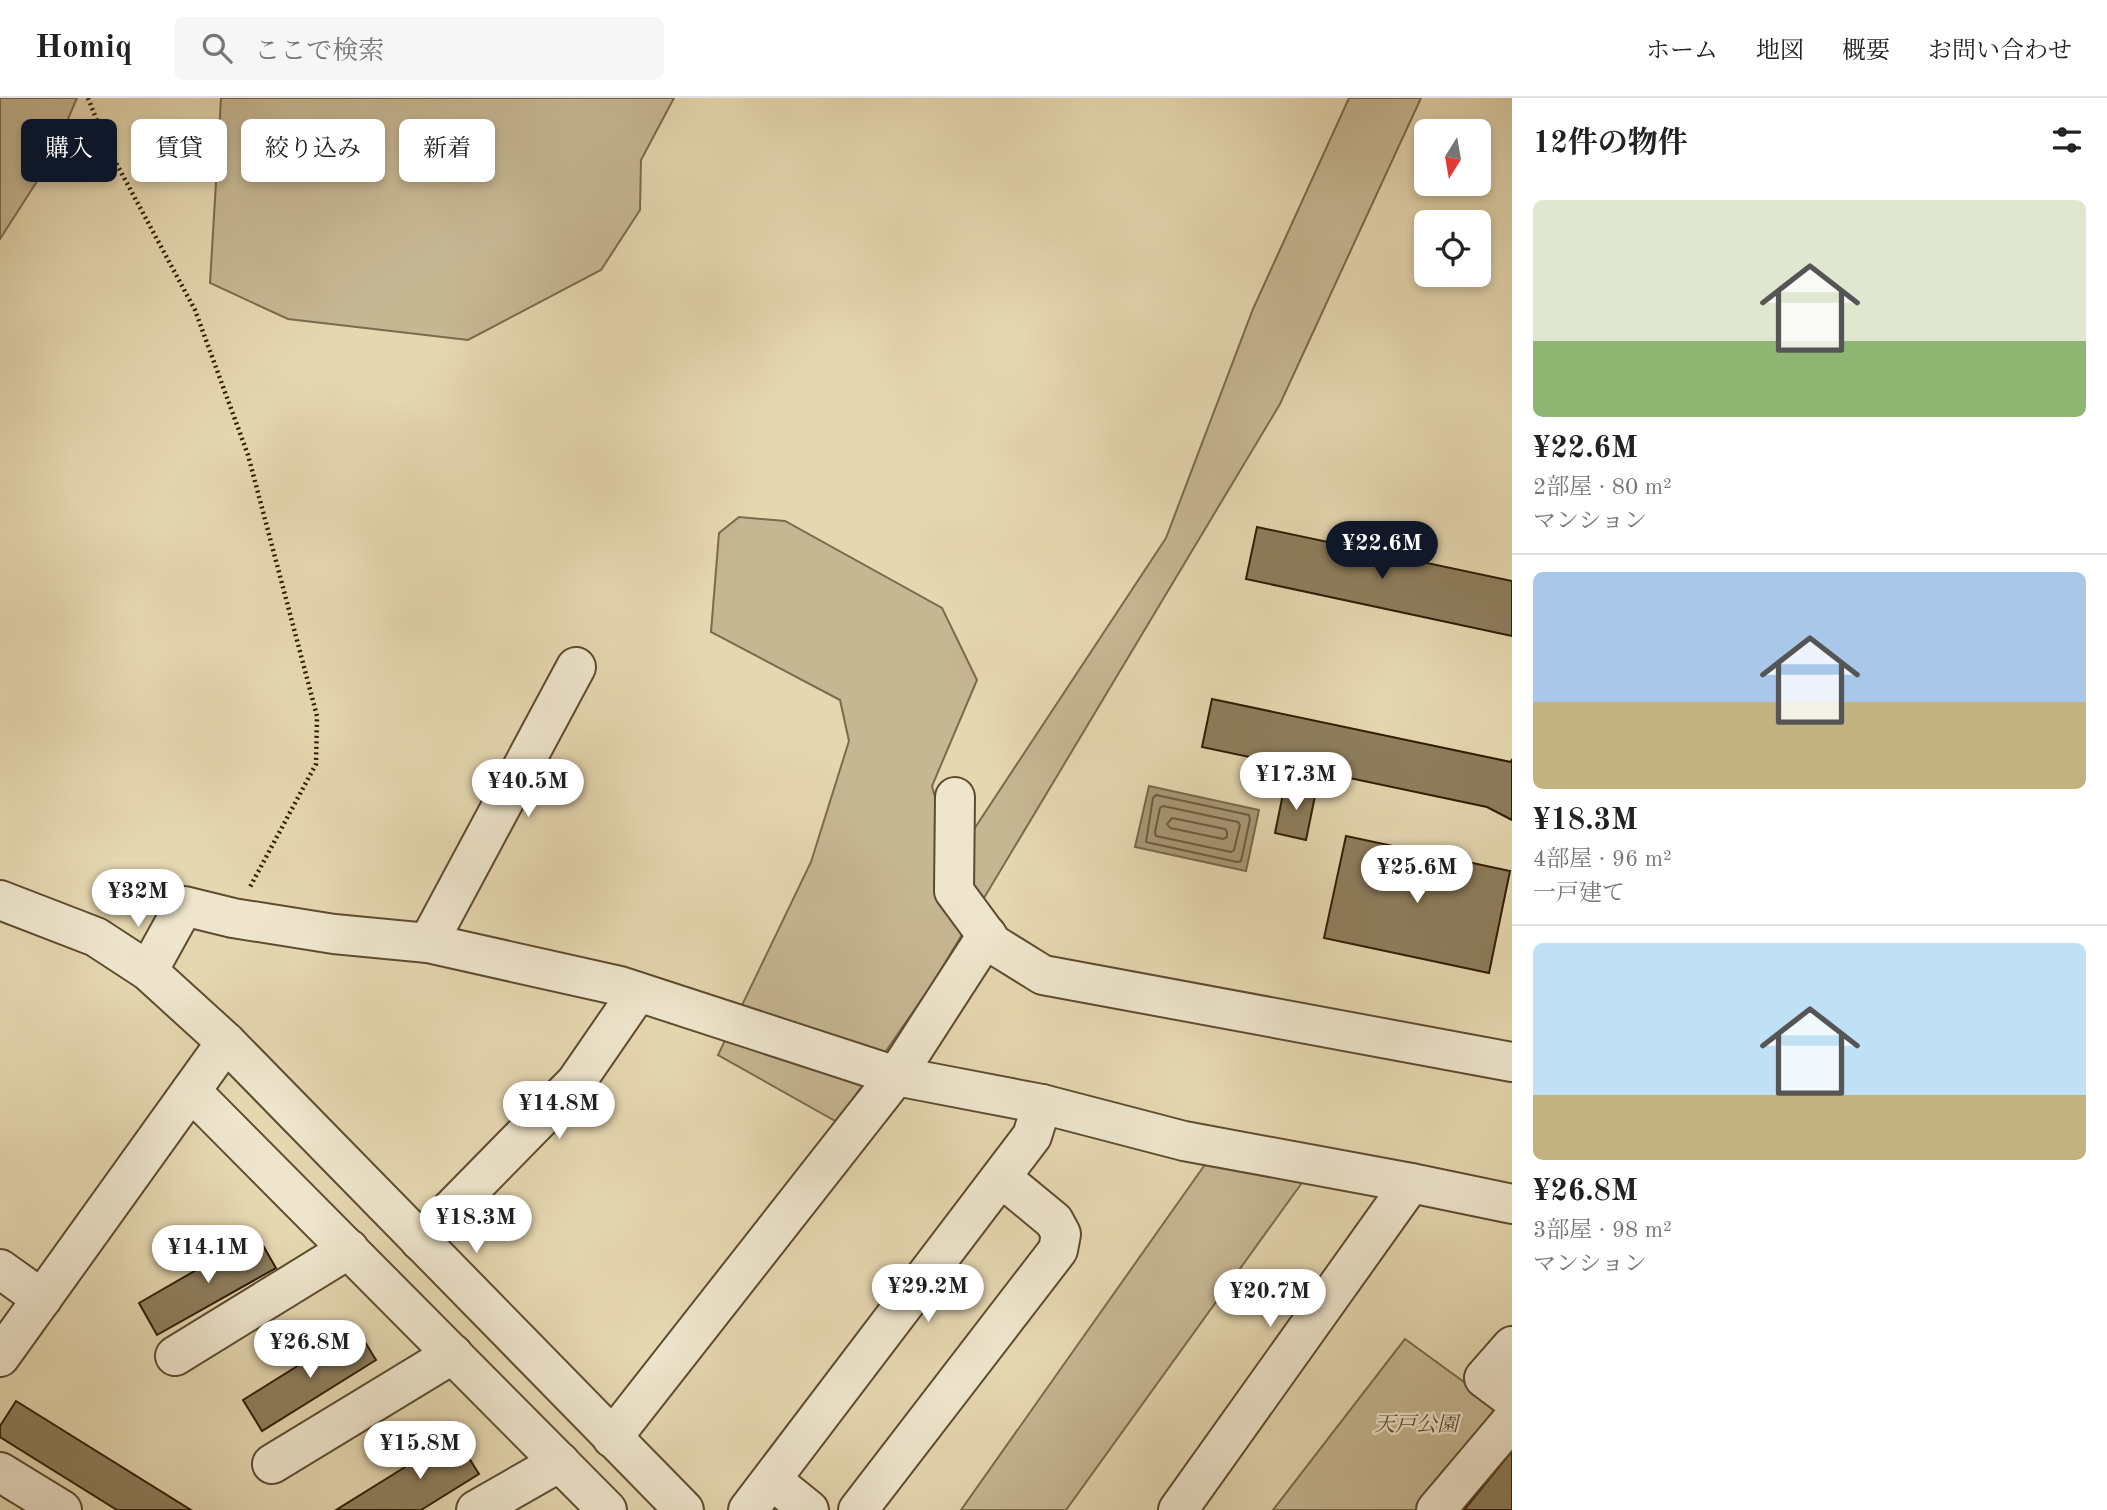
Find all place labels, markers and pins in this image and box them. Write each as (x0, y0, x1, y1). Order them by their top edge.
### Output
pin: ¥22.6M (1325, 522, 1439, 581)
pin: ¥17.3M (1239, 752, 1353, 812)
pin: ¥40.5M (471, 760, 585, 819)
pin: ¥25.6M (1360, 846, 1474, 905)
pin: ¥32M (97, 870, 179, 929)
pin: ¥14.8M (502, 1082, 616, 1141)
pin: ¥18.3M (419, 1196, 533, 1255)
pin: ¥14.1M (151, 1226, 265, 1285)
pin: ¥29.2M (871, 1264, 985, 1324)
pin: ¥20.7M (1213, 1270, 1327, 1329)
pin: ¥26.8M (253, 1320, 367, 1380)
pin: ¥15.8M (363, 1422, 477, 1481)

